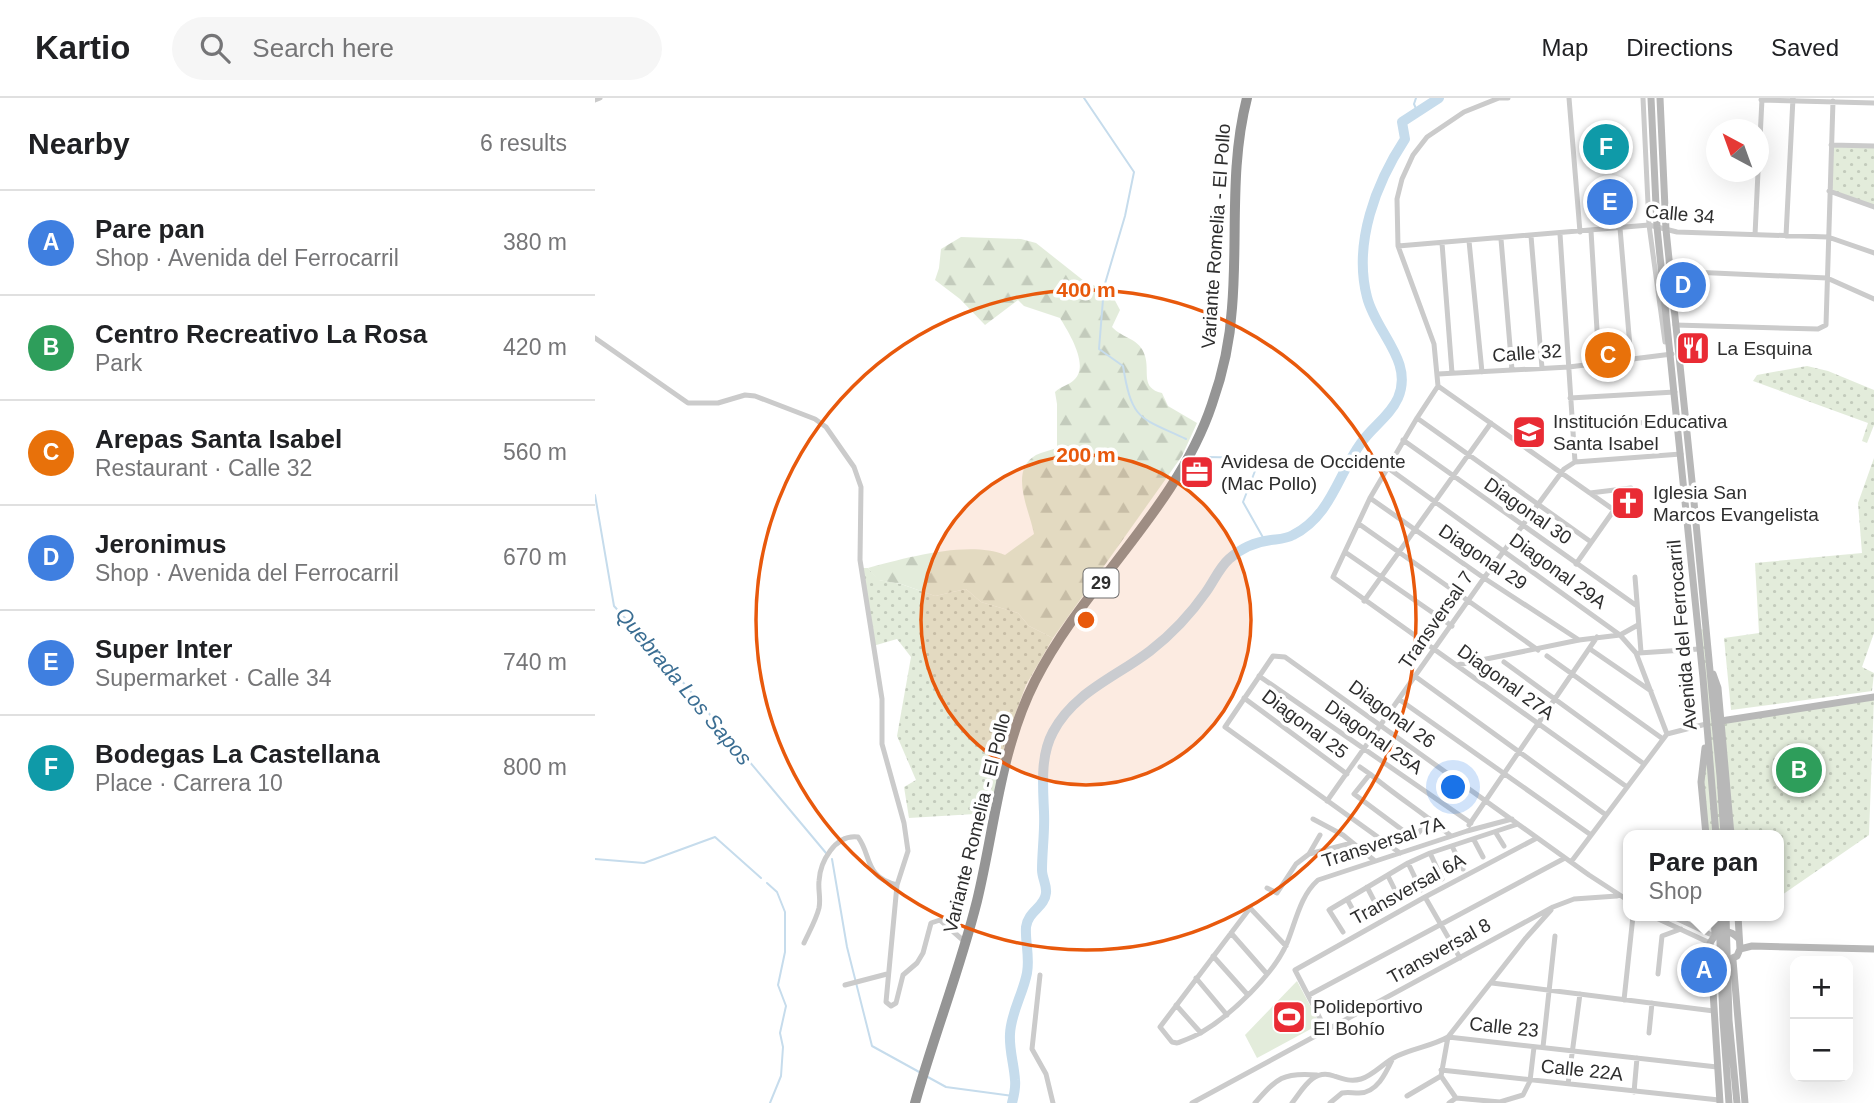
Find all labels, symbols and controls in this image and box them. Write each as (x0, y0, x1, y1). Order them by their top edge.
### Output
search box (172, 17, 662, 80)
text: Kartio (35, 29, 130, 66)
icon: search (196, 29, 234, 67)
text: Search here (252, 33, 394, 63)
text: Map (1542, 34, 1588, 61)
text: Directions (1626, 34, 1733, 61)
text: Saved (1771, 34, 1839, 61)
north arrow (1706, 119, 1769, 182)
pin: F (1583, 121, 1629, 173)
street label: Variante Romelia - El Pollo (1198, 123, 1234, 349)
text: Nearby (28, 127, 130, 160)
text: 6 results (480, 130, 567, 156)
pin: E (1587, 176, 1633, 228)
street label: Calle 34 (1644, 201, 1716, 228)
text: Pare pan (95, 214, 205, 244)
text: A (43, 229, 59, 255)
text: 380 m (503, 229, 567, 255)
text: Shop · Avenida del Ferrocarril (95, 245, 399, 271)
pin: D (1660, 259, 1706, 311)
text: 400 m (1056, 278, 1116, 301)
text: Centro Recreativo La Rosa (95, 319, 427, 349)
pin: C (1585, 329, 1631, 381)
restaurant icon: La Esquina (1674, 329, 1712, 367)
text: B (43, 334, 59, 360)
text: 420 m (503, 334, 567, 360)
place label: La Esquina (1717, 338, 1813, 359)
street label: Calle 32 (1491, 340, 1563, 366)
text: Park (95, 350, 142, 376)
place label: Institución Educativa Santa Isabel (1553, 411, 1728, 454)
school or university icon: Institución Educativa Santa Isabel (1510, 413, 1548, 451)
text: Arepas Santa Isabel (95, 424, 342, 454)
text: C (43, 439, 59, 465)
text: 560 m (503, 439, 567, 465)
text: 200 m (1056, 443, 1116, 466)
place label: Avidesa de Occidente (Mac Pollo) (1221, 451, 1406, 494)
office icon: Avidesa de Occidente (Mac Pollo) (1178, 453, 1216, 491)
text: Restaurant · Calle 32 (95, 455, 312, 481)
street label: Diagonal 30 (1480, 473, 1576, 549)
place label: Iglesia San Marcos Evangelista (1653, 482, 1819, 525)
church icon: Iglesia San Marcos Evangelista (1609, 484, 1647, 522)
street label: Diagonal 29 (1435, 520, 1531, 594)
text: Jeronimus (95, 529, 227, 559)
street label: Diagonal 29A (1506, 529, 1611, 613)
street label: Avenida del Ferrocarril (1663, 539, 1701, 731)
text: D (43, 544, 59, 570)
text: 670 m (503, 544, 567, 570)
text: Shop · Avenida del Ferrocarril (95, 560, 399, 586)
street label: Transversal 7 (1395, 567, 1477, 673)
road number: 29 (1084, 569, 1119, 598)
water label: Quebrada Los Sapos (611, 603, 757, 770)
centre of rings (1074, 608, 1098, 632)
text: Super Inter (95, 634, 232, 664)
street label: Diagonal 27A (1454, 640, 1559, 724)
text: E (43, 649, 59, 675)
text: 740 m (503, 649, 567, 675)
text: Supermarket · Calle 34 (95, 665, 332, 691)
street label: Diagonal 26 (1345, 676, 1439, 752)
street label: Diagonal 25 (1258, 685, 1352, 763)
street label: Diagonal 25A (1321, 696, 1427, 779)
street label: Variante Romelia - El Pollo (940, 711, 1014, 935)
text: Bodegas La Castellana (95, 739, 380, 769)
pin: B (1776, 744, 1822, 796)
text: F (44, 754, 58, 780)
text: 800 m (503, 754, 567, 780)
text: Place · Carrera 10 (95, 770, 283, 796)
your location (1436, 770, 1470, 804)
street label: Transversal 7A (1319, 812, 1447, 872)
popup (1623, 830, 1784, 921)
text: Pare pan (1649, 847, 1758, 877)
street label: Transversal 6A (1347, 849, 1469, 929)
text: Shop (1649, 878, 1702, 904)
street label: Transversal 8 (1384, 914, 1494, 988)
pin: A (1681, 944, 1727, 996)
map controls (1790, 956, 1853, 1082)
button: + (1790, 956, 1853, 1019)
place label: Polideportivo El Bohío (1313, 996, 1423, 1039)
sports icon: Polideportivo El Bohío (1270, 998, 1308, 1036)
street label: Calle 23 (1468, 1013, 1540, 1041)
button: − (1790, 1019, 1853, 1082)
street label: Calle 22A (1540, 1055, 1624, 1085)

